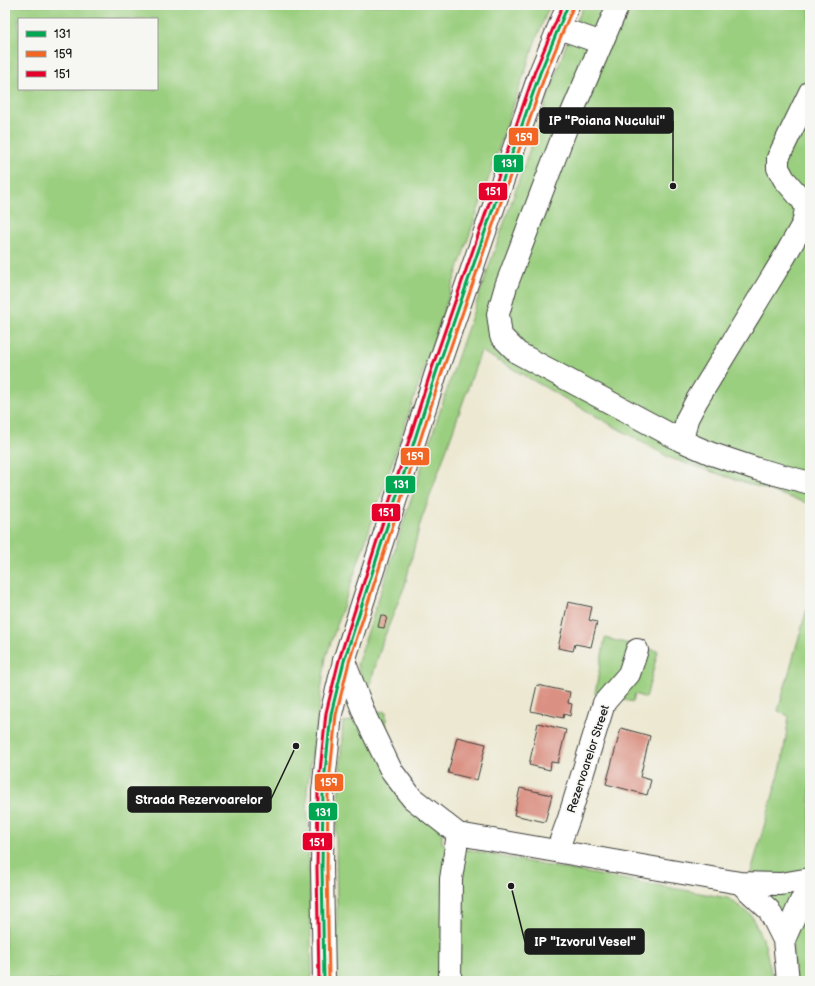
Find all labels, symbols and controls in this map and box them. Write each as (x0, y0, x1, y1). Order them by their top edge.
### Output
legend (18, 18, 158, 90)
text: 131 (54, 27, 71, 42)
text: 159 (54, 47, 73, 62)
text: 151 (54, 67, 70, 82)
callout: IP "Poiana Nucului" (540, 108, 673, 133)
text: IP "Poiana Nucului" (549, 113, 666, 129)
line badge: 159 (508, 127, 539, 146)
text: 159 (515, 131, 533, 144)
line badge: 131 (493, 154, 524, 173)
text: 131 (501, 157, 517, 170)
line badge: 151 (478, 182, 508, 201)
text: 151 (485, 185, 501, 198)
line badge: 159 (400, 447, 430, 466)
text: 159 (406, 450, 424, 463)
line badge: 131 (385, 475, 416, 494)
text: 131 (393, 478, 409, 491)
line badge: 151 (371, 503, 401, 522)
text: 151 (378, 506, 394, 519)
street label: Rezervoarelor Street (564, 703, 613, 815)
line badge: 159 (314, 773, 344, 792)
text: 159 (320, 776, 338, 789)
callout: Strada Rezervoarelor (128, 787, 271, 812)
text: Strada Rezervoarelor (135, 792, 263, 808)
line badge: 131 (308, 802, 338, 821)
text: 131 (315, 806, 331, 819)
line badge: 151 (302, 832, 333, 851)
text: 151 (309, 836, 325, 849)
callout: IP "Izvorul Vesel" (525, 929, 644, 954)
text: IP "Izvorul Vesel" (534, 934, 636, 950)

